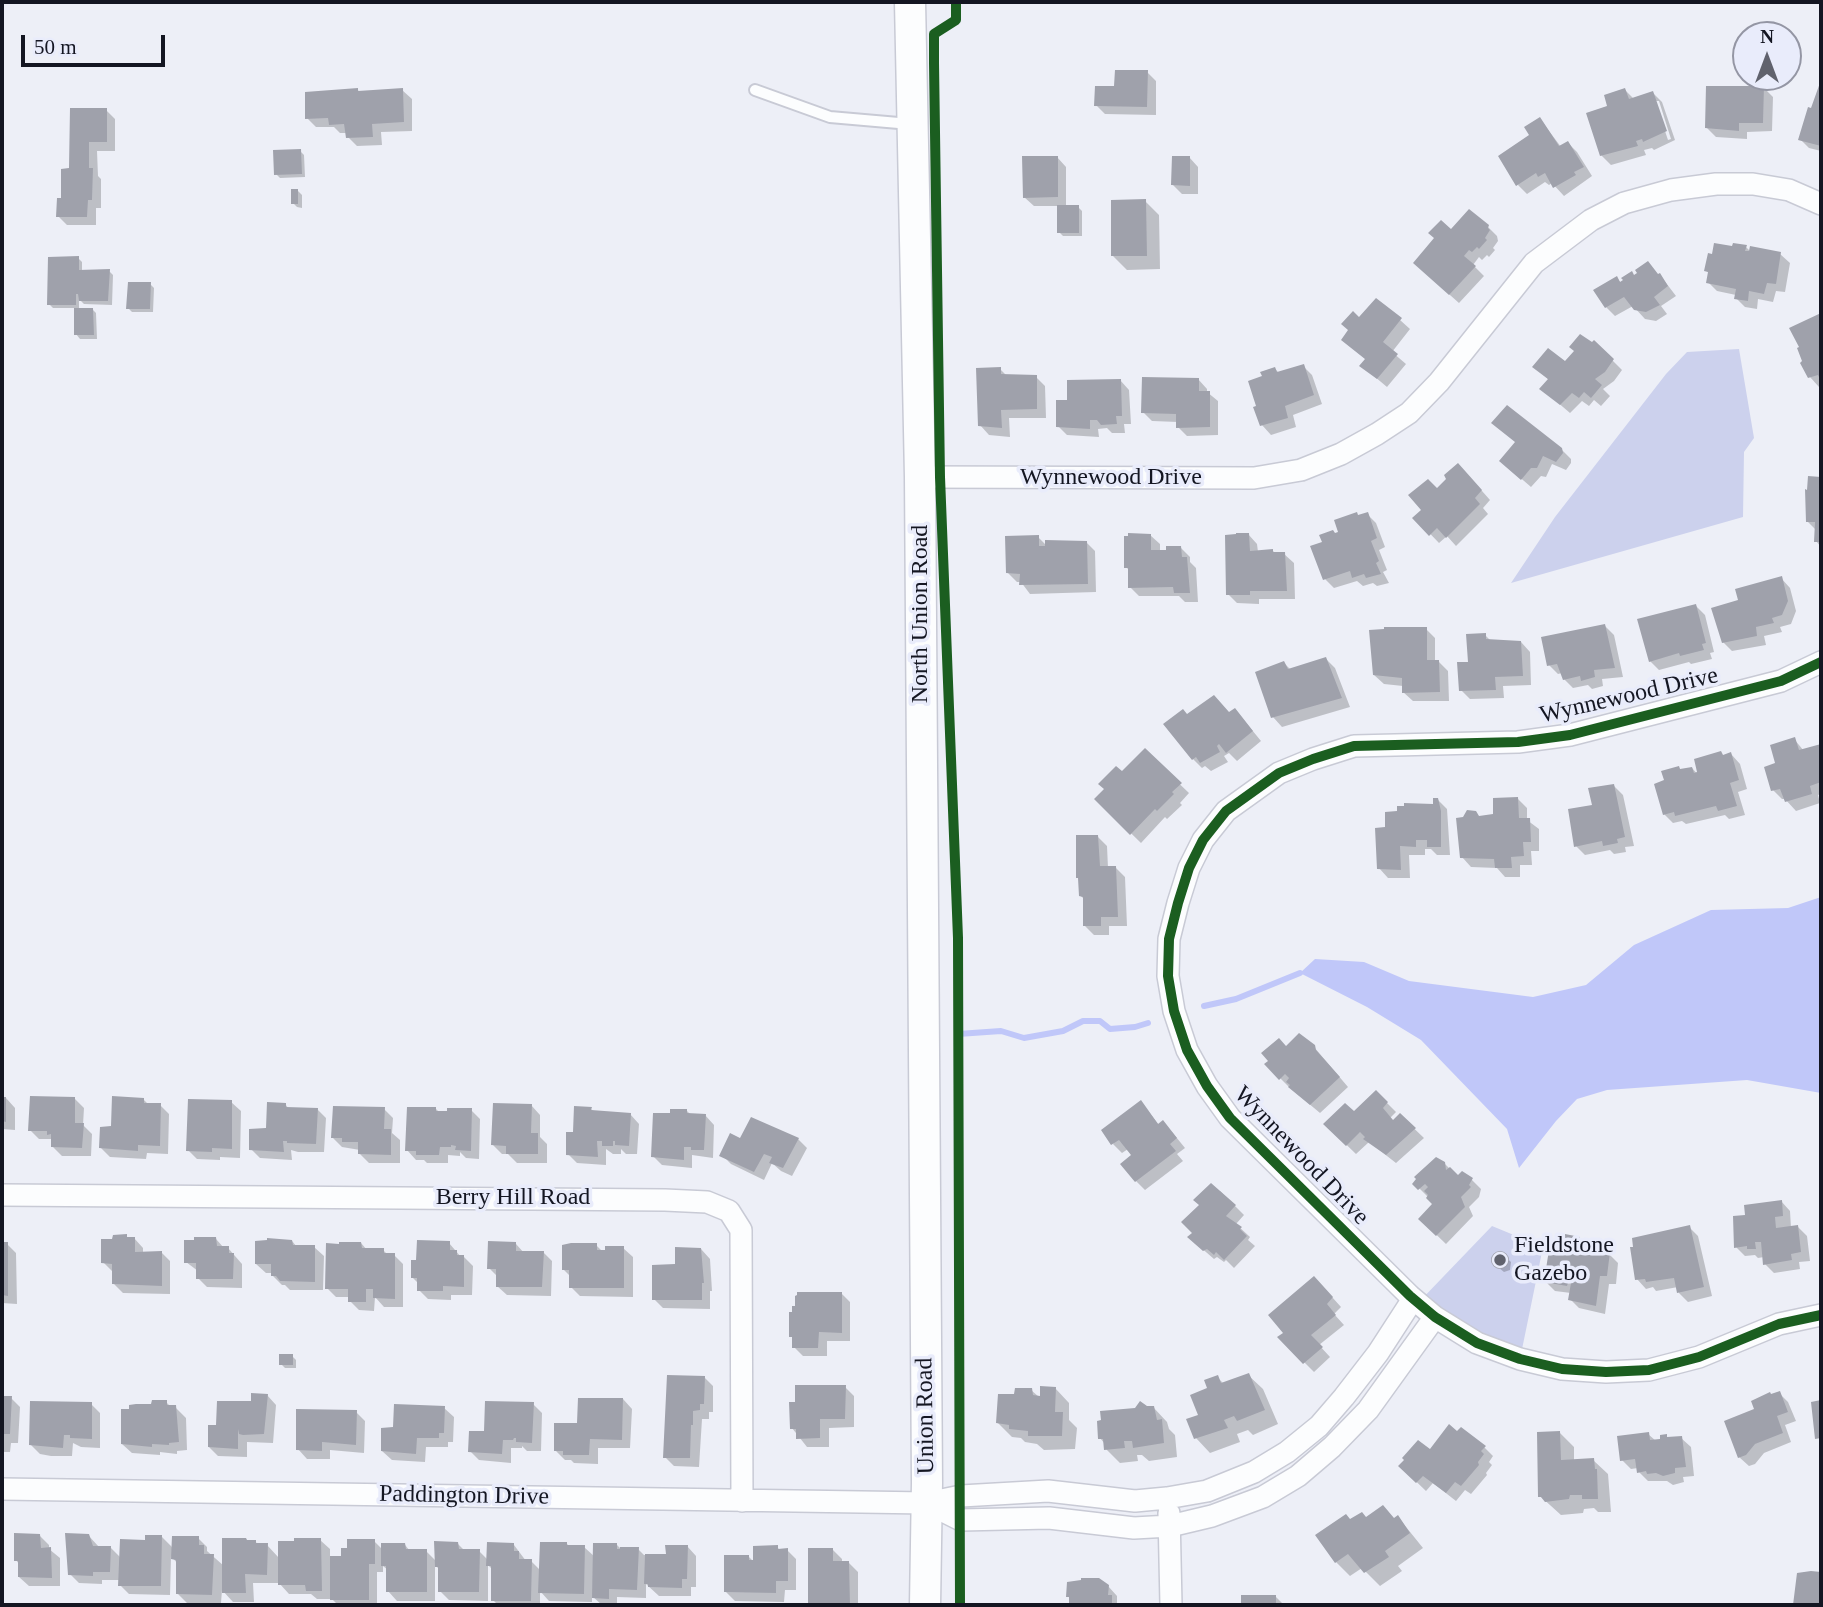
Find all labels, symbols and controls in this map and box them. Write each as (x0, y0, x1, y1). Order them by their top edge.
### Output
scale bar (24, 21, 168, 65)
north arrow (1732, 21, 1802, 91)
text: N (1760, 26, 1774, 47)
text: 50 m (34, 35, 77, 59)
street label: Wynnewood Drive (1020, 464, 1202, 492)
street label: North Union Road (907, 525, 935, 703)
street label: Wynnewood Drive (1537, 662, 1721, 730)
street label: Wynnewood Drive (1227, 1081, 1375, 1231)
street label: Berry Hill Road (436, 1184, 590, 1212)
place label: Fieldstone Gazebo (1514, 1232, 1614, 1288)
marker: Fieldstone Gazebo (1492, 1252, 1508, 1268)
street label: Union Road (911, 1357, 941, 1475)
street label: Paddington Drive (379, 1480, 549, 1512)

